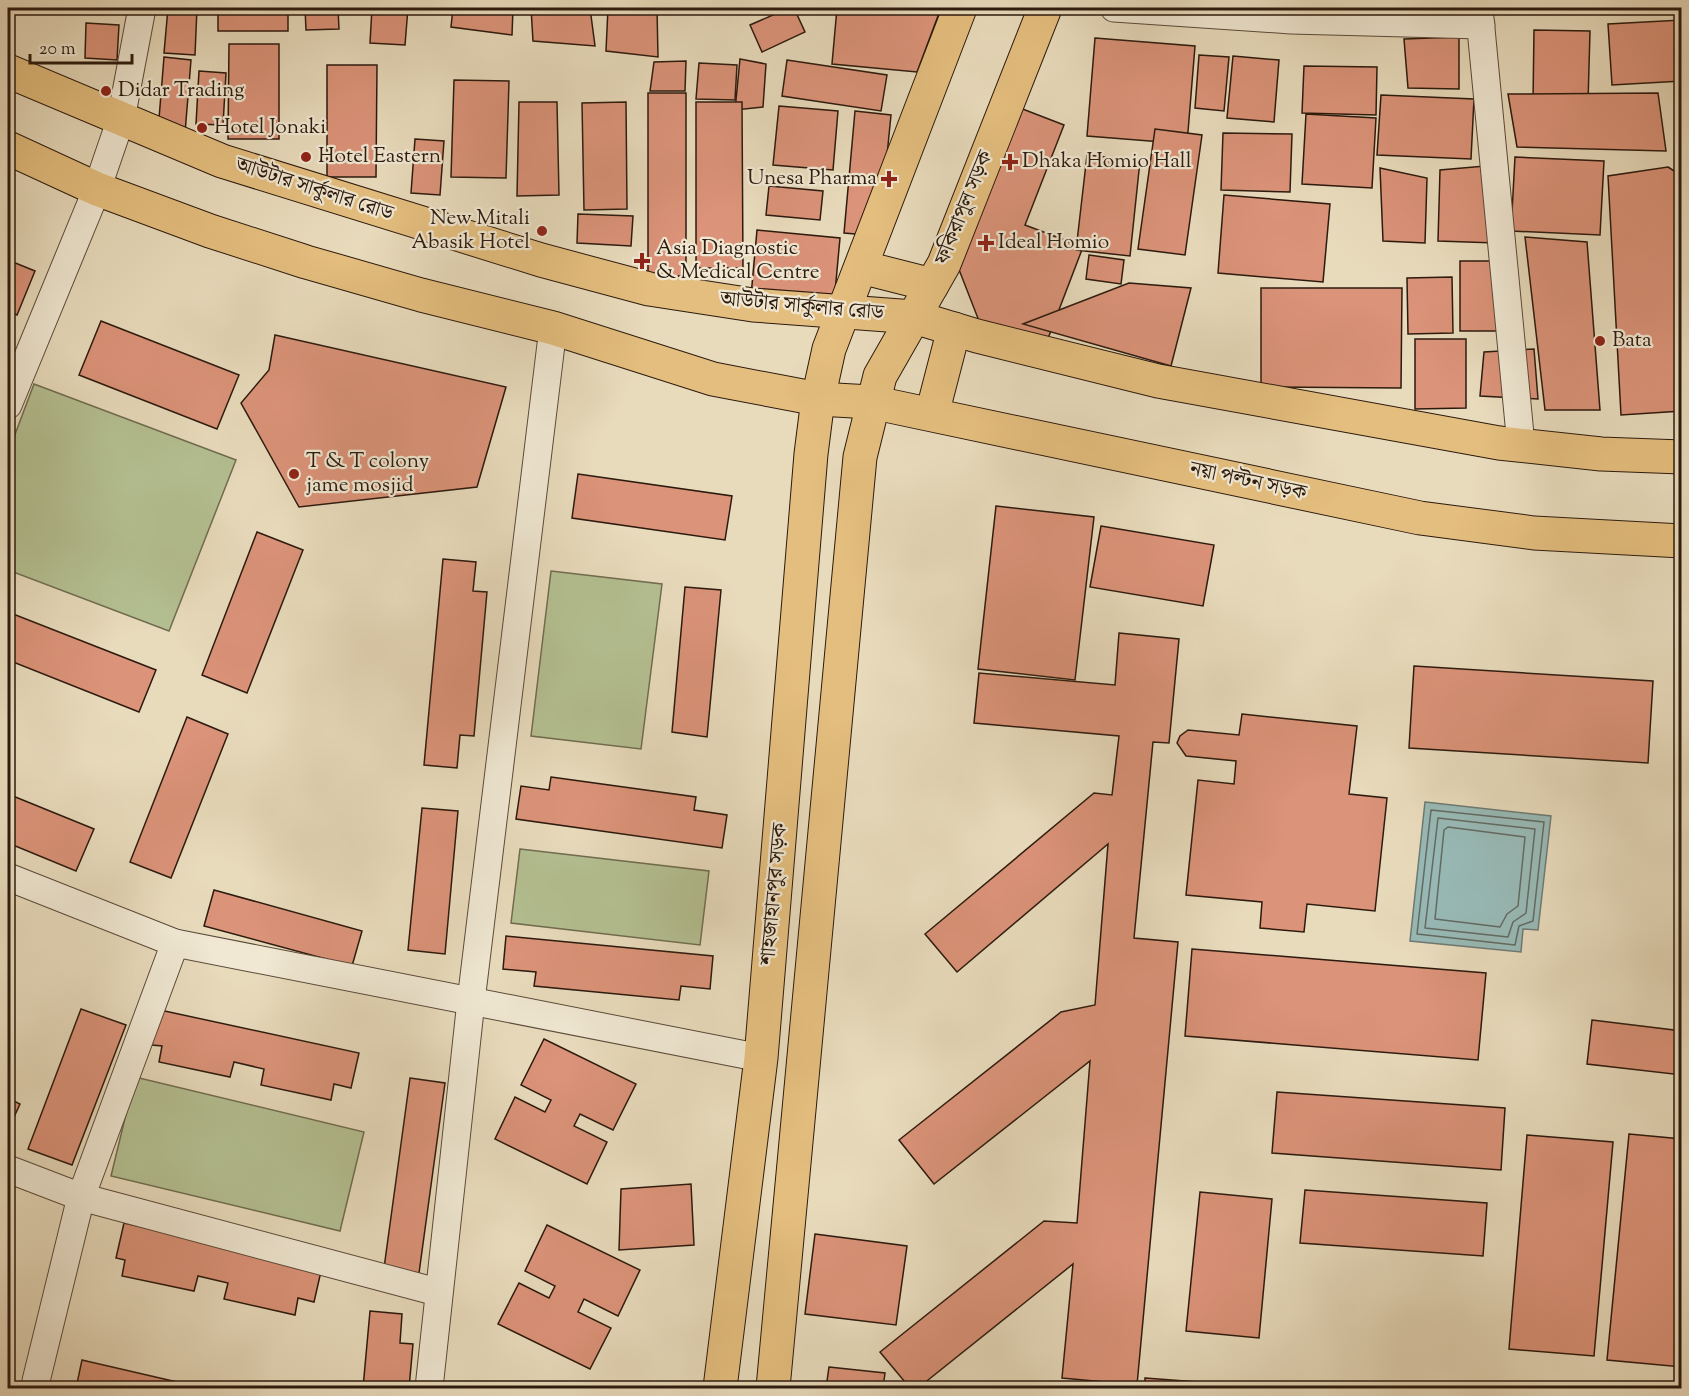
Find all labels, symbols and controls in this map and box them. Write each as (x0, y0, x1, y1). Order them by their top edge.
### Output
scale bar (30, 27, 132, 65)
text: 20 m (39, 37, 76, 63)
place label: Didar Trading (118, 76, 245, 106)
marker: Didar Trading (99, 84, 113, 98)
place label: Hotel Jonaki (214, 113, 326, 143)
marker: Hotel Jonaki (195, 121, 209, 135)
place label: Hotel Eastern (318, 142, 441, 172)
street label: ফকিরাপুল সড়ক (928, 145, 1002, 270)
place label: Dhaka Homio Hall (1022, 147, 1192, 177)
street label: আউটার সার্কুলার রোড (230, 150, 398, 230)
marker: Hotel Eastern (299, 150, 313, 164)
marker: Dhaka Homio Hall (1003, 155, 1017, 169)
place label: Unesa Pharma (747, 164, 877, 194)
marker: Unesa Pharma (882, 172, 896, 186)
place label: New Mitali Abasik Hotel (411, 204, 530, 258)
marker: New Mitali Abasik Hotel (535, 224, 549, 238)
place label: Ideal Homio (998, 228, 1109, 258)
place label: Asia Diagnostic & Medical Centre (656, 234, 820, 288)
marker: Ideal Homio (979, 236, 993, 250)
marker: Asia Diagnostic & Medical Centre (633, 252, 651, 270)
street label: আউটার সার্কুলার রোড (718, 285, 886, 329)
place label: Bata (1612, 326, 1652, 356)
marker: Bata (1593, 334, 1607, 348)
place label: T & T colony jame mosjid (306, 447, 430, 501)
street label: নয়া পল্টন সড়ক (1186, 455, 1310, 509)
marker: T & T colony jame mosjid (287, 467, 301, 481)
street label: শাহজাহানপুর সড়ক (754, 820, 796, 967)

